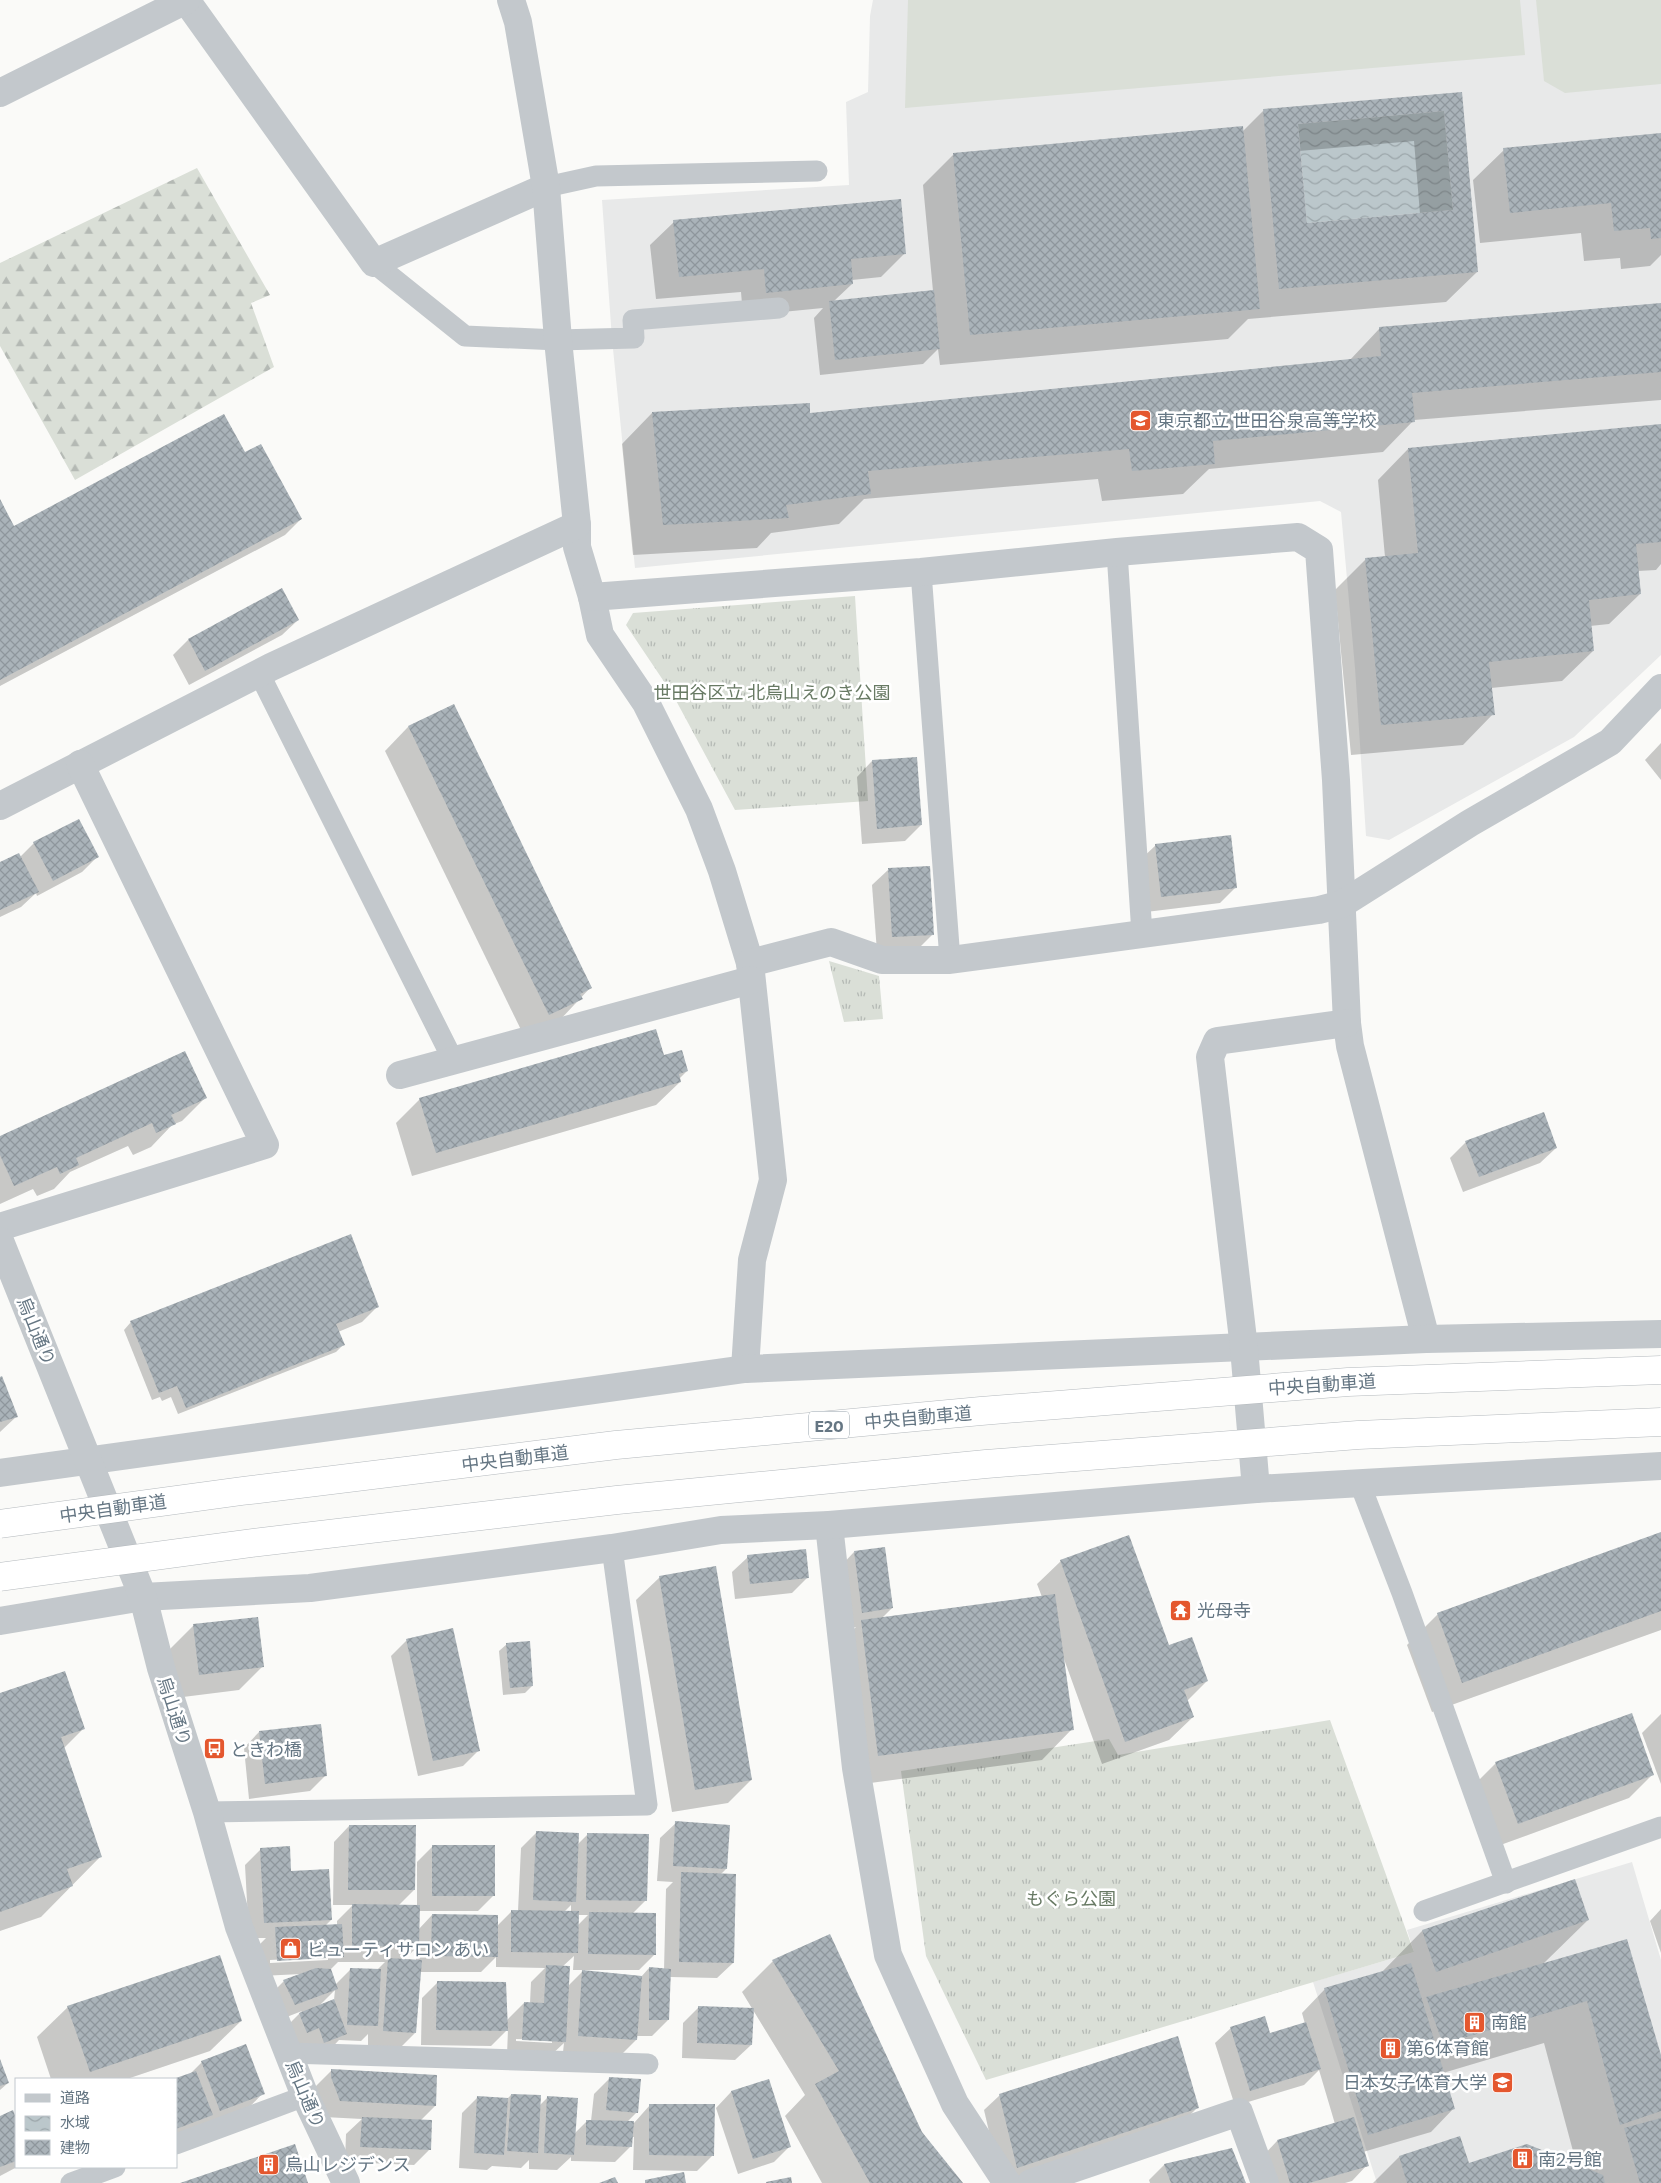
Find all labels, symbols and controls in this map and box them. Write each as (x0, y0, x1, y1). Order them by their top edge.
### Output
school or university icon: 東京都立 世田谷泉高等学校 (1129, 408, 1153, 432)
place label: 東京都立 世田谷泉高等学校 (1157, 409, 1376, 431)
park label: 世田谷区立 北烏山えのき公園 (654, 681, 890, 703)
street label: 烏山通り (13, 1294, 61, 1368)
street label: 中央自動車道 (1267, 1369, 1377, 1399)
street label: 中央自動車道 (863, 1401, 973, 1433)
road number: E20 (809, 1412, 849, 1438)
street label: 中央自動車道 (460, 1441, 570, 1475)
street label: 中央自動車道 (58, 1490, 168, 1526)
temple icon: 光母寺 (1169, 1598, 1193, 1622)
place label: 光母寺 (1197, 1599, 1251, 1621)
street label: 烏山通り (153, 1673, 197, 1749)
bus stop icon: ときわ橋 (202, 1737, 226, 1761)
place label: ときわ橋 (230, 1738, 302, 1760)
park label: もぐら公園 (1026, 1887, 1116, 1909)
shop icon: ビューティサロン あい (279, 1937, 303, 1961)
place label: ビューティサロン あい (307, 1938, 489, 1960)
building icon: 南館 (1463, 2010, 1487, 2034)
place label: 南館 (1491, 2011, 1527, 2033)
building icon: 第6体育館 (1378, 2036, 1402, 2060)
place label: 第6体育館 (1406, 2037, 1489, 2059)
street label: 烏山通り (282, 2057, 330, 2131)
school or university icon: 日本女子体育大学 (1491, 2070, 1515, 2094)
place label: 日本女子体育大学 (1343, 2071, 1487, 2093)
legend (15, 2078, 178, 2168)
text: 道路 (60, 2088, 90, 2106)
text: 水域 (60, 2113, 90, 2131)
text: 建物 (60, 2138, 90, 2156)
building icon: 南2号館 (1510, 2147, 1534, 2171)
place label: 南2号館 (1538, 2148, 1602, 2170)
building icon: 烏山レジデンス (257, 2152, 281, 2176)
place label: 烏山レジデンス (285, 2153, 411, 2175)

